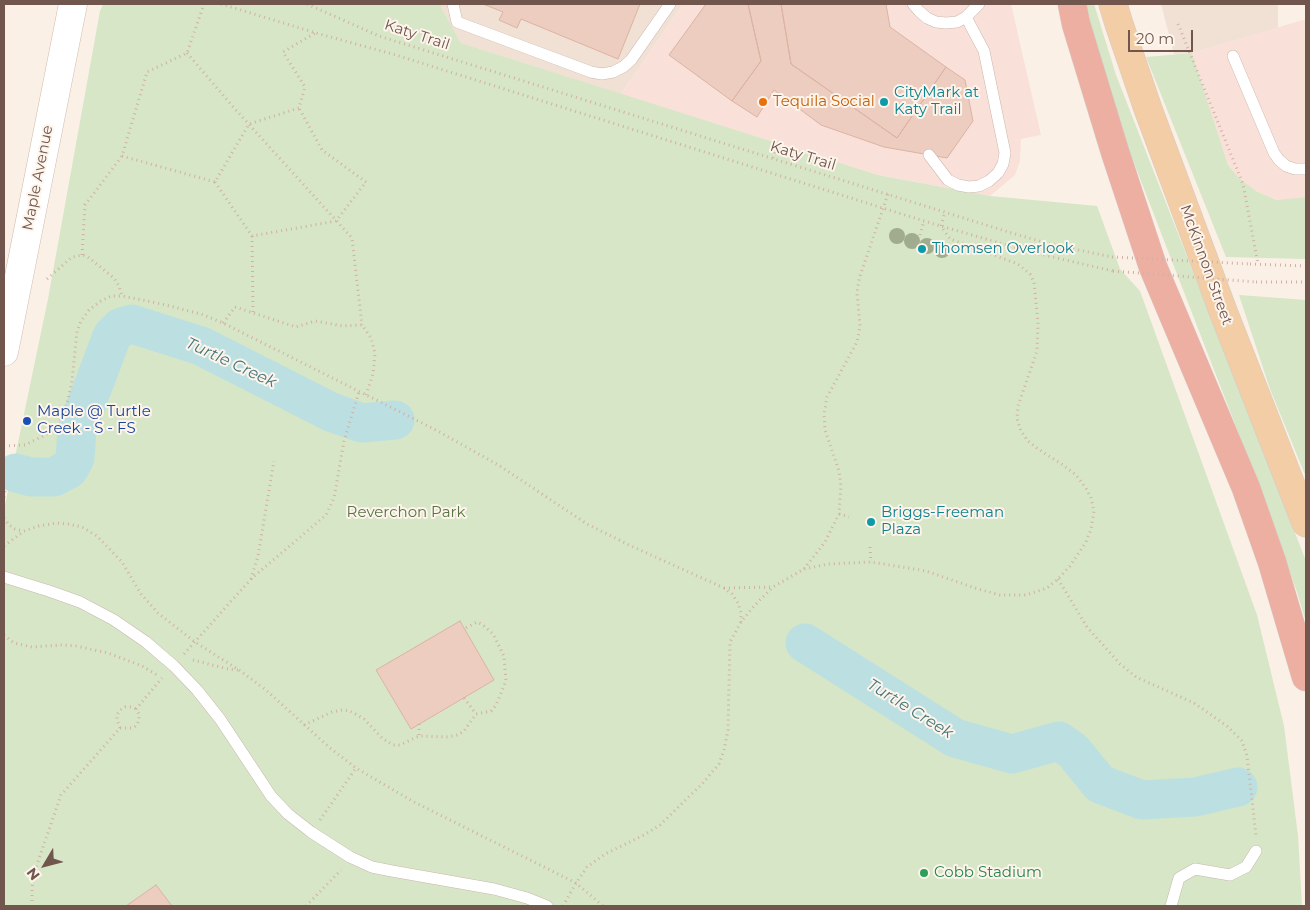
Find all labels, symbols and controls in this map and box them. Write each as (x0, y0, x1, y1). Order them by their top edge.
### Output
street label: Katy Trail (382, 16, 452, 54)
scale bar (1130, 20, 1195, 52)
text: 20 m (1136, 29, 1174, 48)
place label: CityMark at Katy Trail (894, 84, 979, 119)
place label: Tequila Social (773, 93, 875, 111)
marker: Tequila Social (757, 96, 769, 108)
marker: CityMark at Katy Trail (878, 96, 890, 108)
street label: Maple Avenue (19, 124, 57, 232)
street label: Katy Trail (768, 138, 838, 174)
street label: McKinnon Street (1176, 202, 1236, 328)
place label: Thomsen Overlook (932, 240, 1074, 258)
marker: Thomsen Overlook (916, 243, 928, 255)
water label: Turtle Creek (183, 334, 279, 392)
place label: Maple @ Turtle Creek - S - FS (37, 403, 151, 438)
marker: Maple @ Turtle Creek - S - FS (21, 415, 33, 427)
park label: Reverchon Park (347, 504, 465, 522)
place label: Briggs-Freeman Plaza (881, 504, 1004, 539)
marker: Briggs-Freeman Plaza (865, 516, 877, 528)
water label: Turtle Creek (864, 675, 956, 743)
north arrow (20, 840, 70, 890)
text: N (22, 864, 44, 884)
place label: Cobb Stadium (934, 864, 1042, 882)
marker: Cobb Stadium (918, 867, 930, 879)

